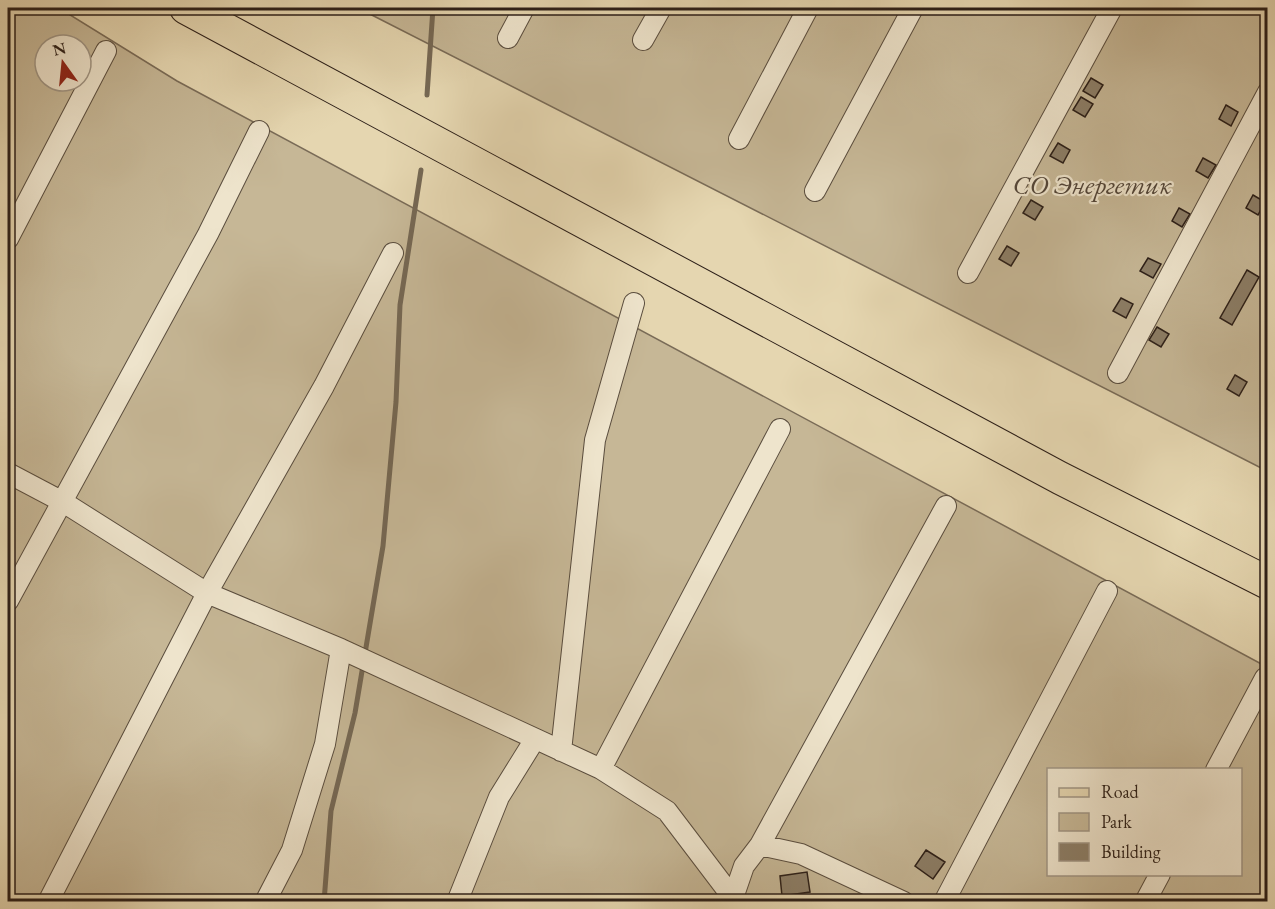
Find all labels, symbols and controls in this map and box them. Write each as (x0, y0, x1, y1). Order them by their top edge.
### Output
north arrow (33, 33, 93, 93)
text: N (50, 37, 68, 61)
park label: СО Энергетик (1012, 167, 1173, 202)
legend (1047, 768, 1242, 876)
text: Road (1101, 780, 1140, 803)
text: Park (1101, 810, 1132, 833)
text: Building (1101, 840, 1161, 863)

